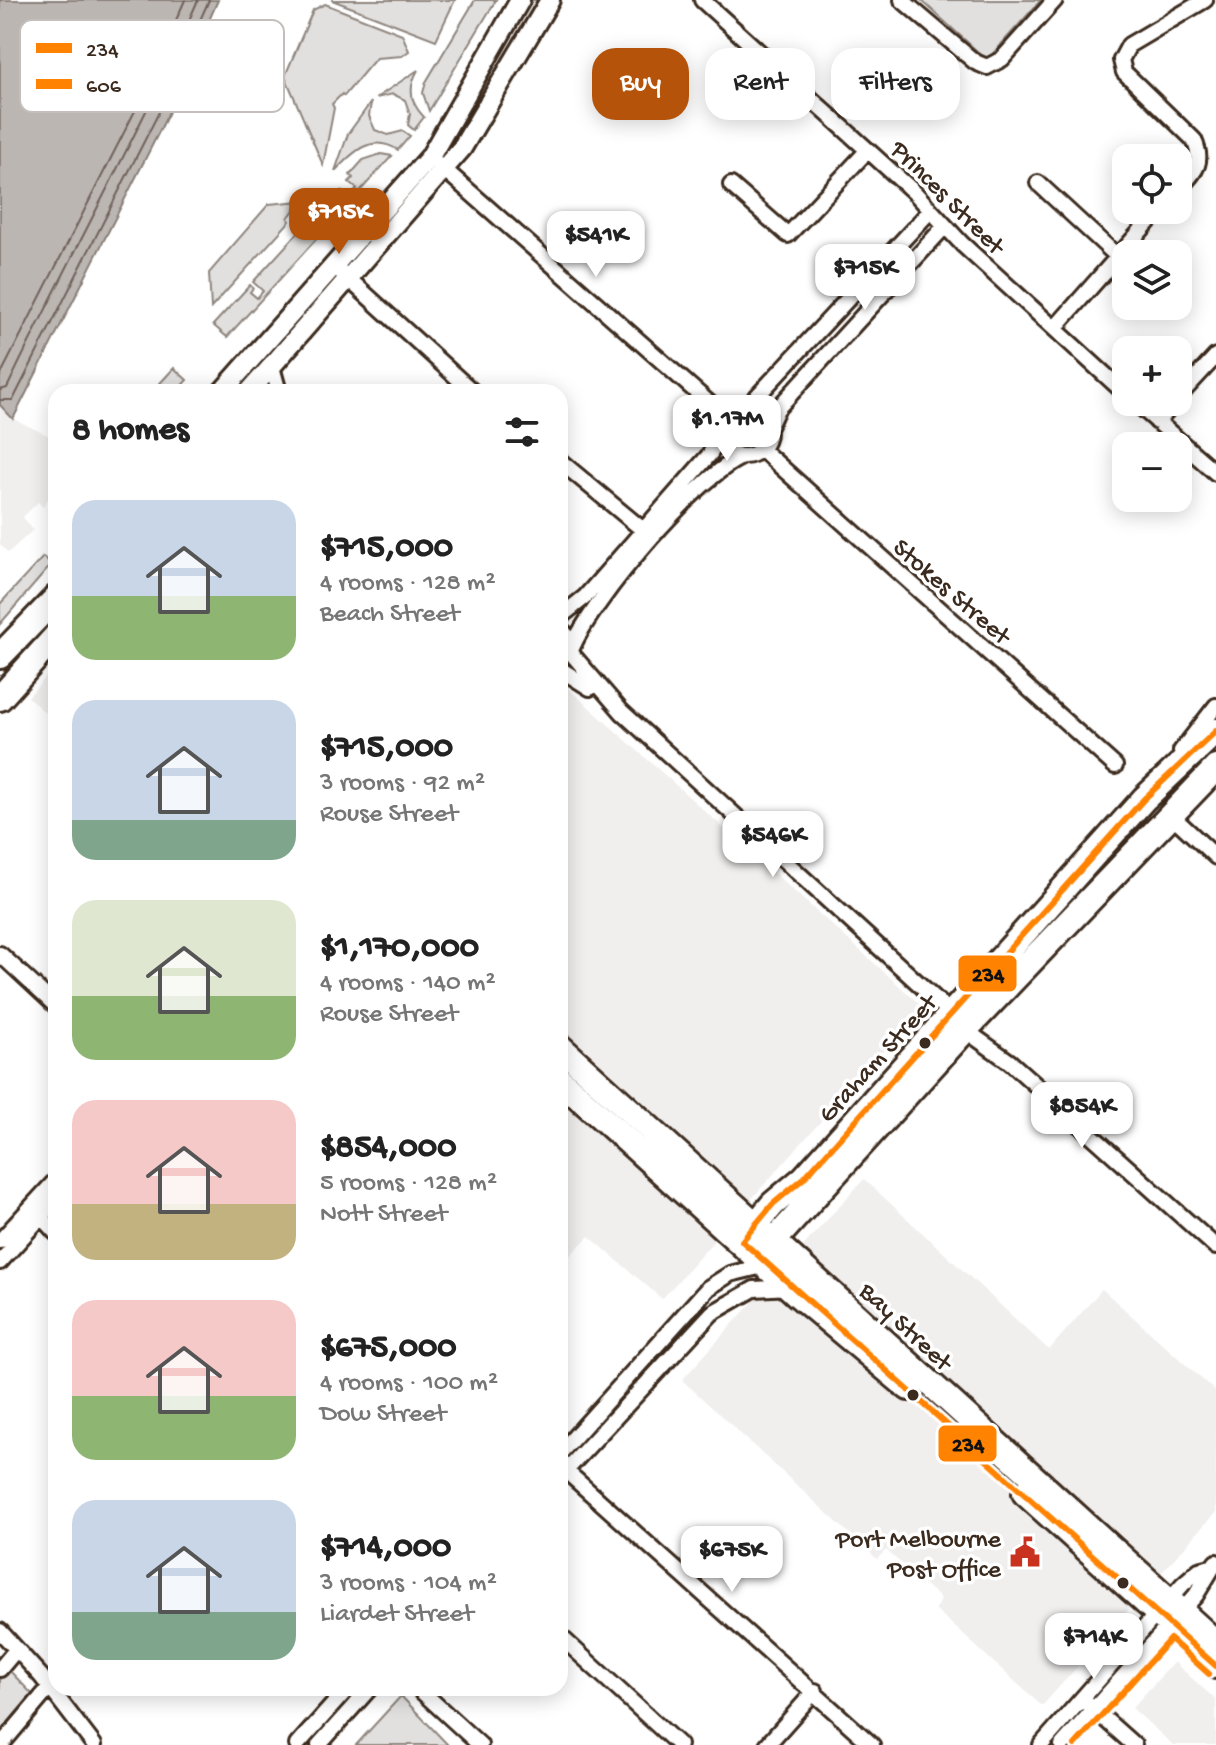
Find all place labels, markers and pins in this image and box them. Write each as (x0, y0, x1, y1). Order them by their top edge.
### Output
pin: $715K (283, 188, 395, 256)
pin: $541K (540, 211, 652, 279)
pin: $715K (809, 244, 921, 312)
pin: $1.17M (662, 395, 792, 463)
pin: $546K (717, 811, 829, 879)
unlabelled marker (917, 1035, 933, 1051)
pin: $854K (1026, 1082, 1138, 1150)
unlabelled marker (905, 1387, 921, 1403)
pin: $675K (676, 1526, 788, 1594)
place label: Port Melbourne Post Office (835, 1526, 1002, 1587)
public building icon: Port Melbourne Post Office (1008, 1535, 1042, 1569)
unlabelled marker (1115, 1575, 1131, 1591)
pin: $714K (1038, 1613, 1150, 1681)

